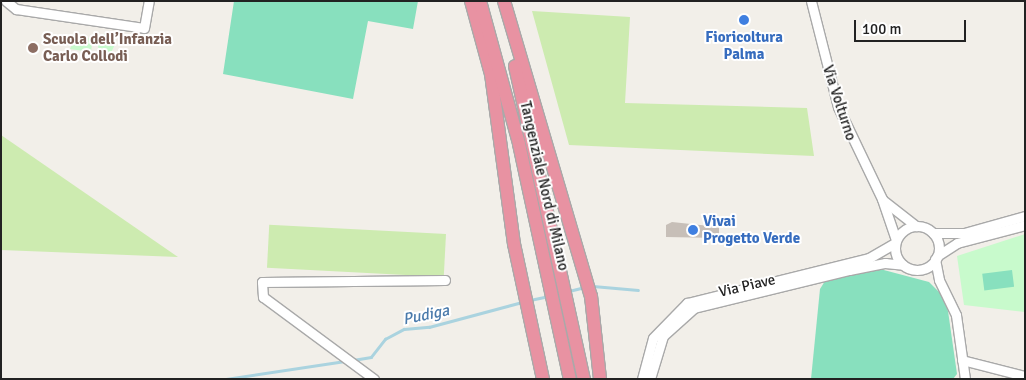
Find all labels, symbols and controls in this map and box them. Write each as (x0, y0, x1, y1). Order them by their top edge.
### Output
scale bar (856, 10, 968, 42)
marker: Fioricoltura Palma (738, 14, 750, 26)
text: 100 m (862, 20, 902, 38)
place label: Fioricoltura Palma (705, 28, 783, 63)
place label: Scuola dell’Infanzia Carlo Collodi (43, 30, 172, 65)
marker: Scuola dell’Infanzia Carlo Collodi (27, 42, 39, 54)
street label: Via Volturno (818, 63, 860, 143)
street label: Tangenziale Nord di Milano (516, 100, 572, 272)
place label: Vivai Progetto Verde (703, 212, 800, 247)
marker: Vivai Progetto Verde (687, 224, 699, 236)
street label: Via Piave (717, 271, 777, 301)
water label: Pudiga (401, 301, 451, 329)

